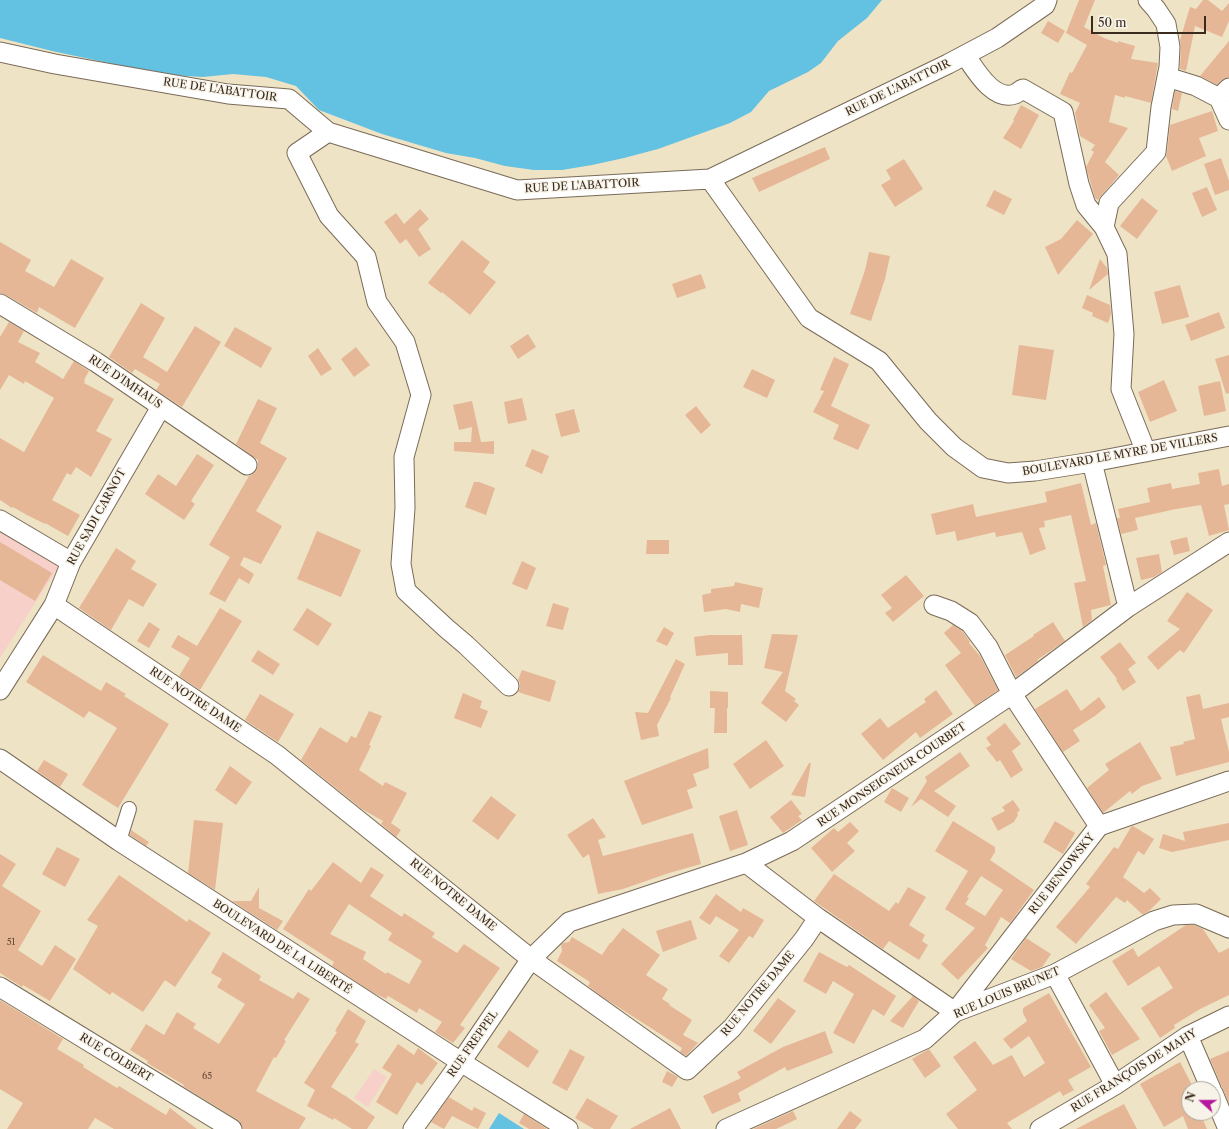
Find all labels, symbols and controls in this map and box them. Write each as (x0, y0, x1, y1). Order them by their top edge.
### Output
scale bar (1093, 8, 1208, 34)
text: 50 m (1098, 15, 1127, 30)
street label: RUE DE L'ABATTOIR (843, 57, 953, 119)
street label: RUE DE L'ABATTOIR (162, 75, 278, 105)
street label: RUE DE L'ABATTOIR (524, 176, 640, 196)
street label: RUE D'IMHAUS (86, 353, 164, 411)
street label: BOULEVARD LE MYRE DE VILLERS (1021, 431, 1219, 479)
street label: RUE SADI CARNOT (65, 466, 129, 568)
street label: RUE NOTRE DAME (147, 665, 243, 735)
street label: RUE MONSEIGNEUR COURBET (815, 720, 969, 830)
street label: RUE BENIOWSKY (1026, 831, 1098, 917)
street label: RUE NOTRE DAME (407, 856, 499, 934)
street label: BOULEVARD DE LA LIBERTÉ (210, 897, 354, 997)
house number: 51 (7, 937, 15, 947)
street label: RUE NOTRE DAME (718, 949, 798, 1039)
street label: RUE LOUIS BRUNET (952, 965, 1062, 1021)
street label: RUE FREPPEL (445, 1008, 501, 1080)
street label: RUE FRANÇOIS DE MAHY (1069, 1027, 1199, 1115)
street label: RUE COLBERT (77, 1031, 155, 1085)
house number: 65 (202, 1071, 212, 1081)
north arrow (1181, 1081, 1221, 1121)

